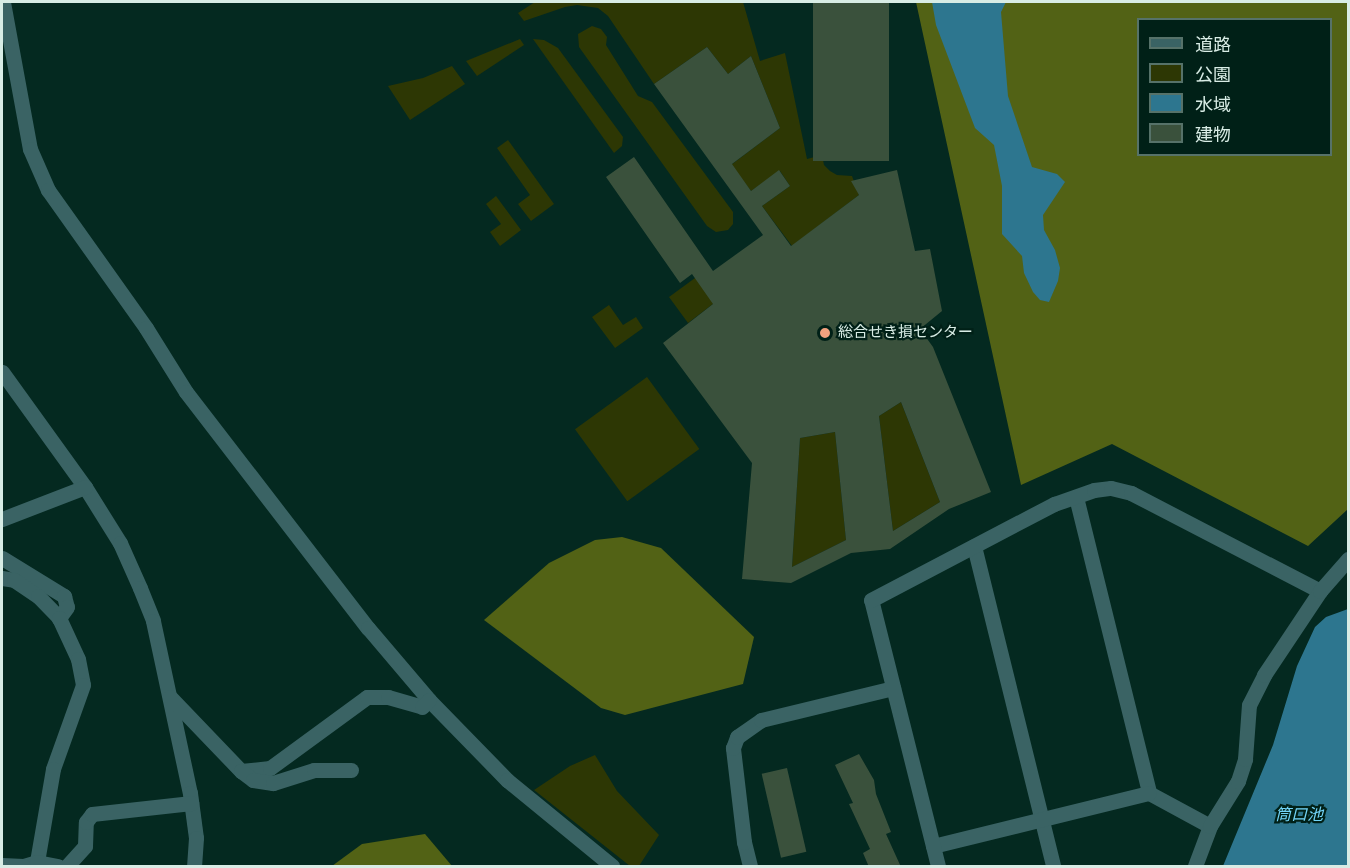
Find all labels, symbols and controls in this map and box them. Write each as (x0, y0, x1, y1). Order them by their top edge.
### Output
legend (1137, 18, 1332, 156)
text: 道路 (1195, 33, 1231, 57)
text: 公園 (1195, 63, 1231, 87)
text: 水域 (1195, 93, 1231, 117)
text: 建物 (1195, 123, 1231, 147)
marker: 総合せき損センター (816, 324, 834, 342)
place label: 総合せき損センター (838, 324, 973, 342)
water label: 筒口池 (1275, 805, 1323, 825)

